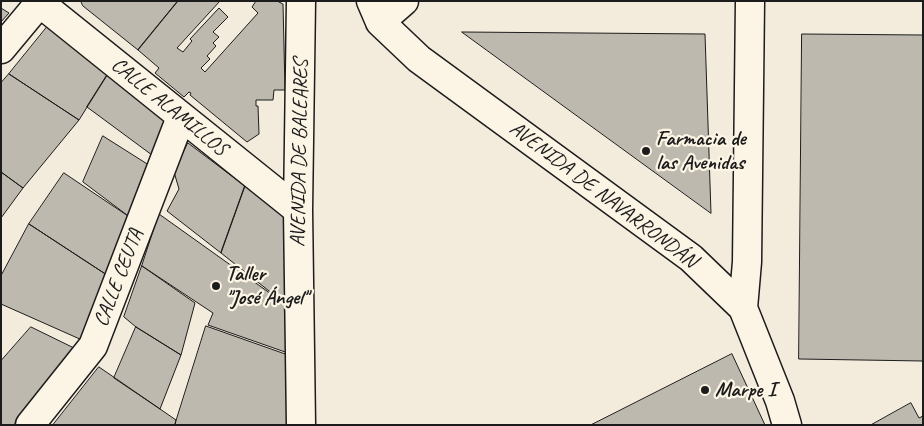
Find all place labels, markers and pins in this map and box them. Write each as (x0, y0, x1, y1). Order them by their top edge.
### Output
place label: Farmacia de las Avenidas (656, 126, 746, 176)
marker: Farmacia de las Avenidas (640, 145, 652, 157)
place label: Taller "José Ángel" (226, 261, 308, 311)
marker: Taller "José Ángel" (210, 280, 222, 292)
place label: Marpe I (715, 377, 776, 403)
marker: Marpe I (699, 384, 711, 396)

